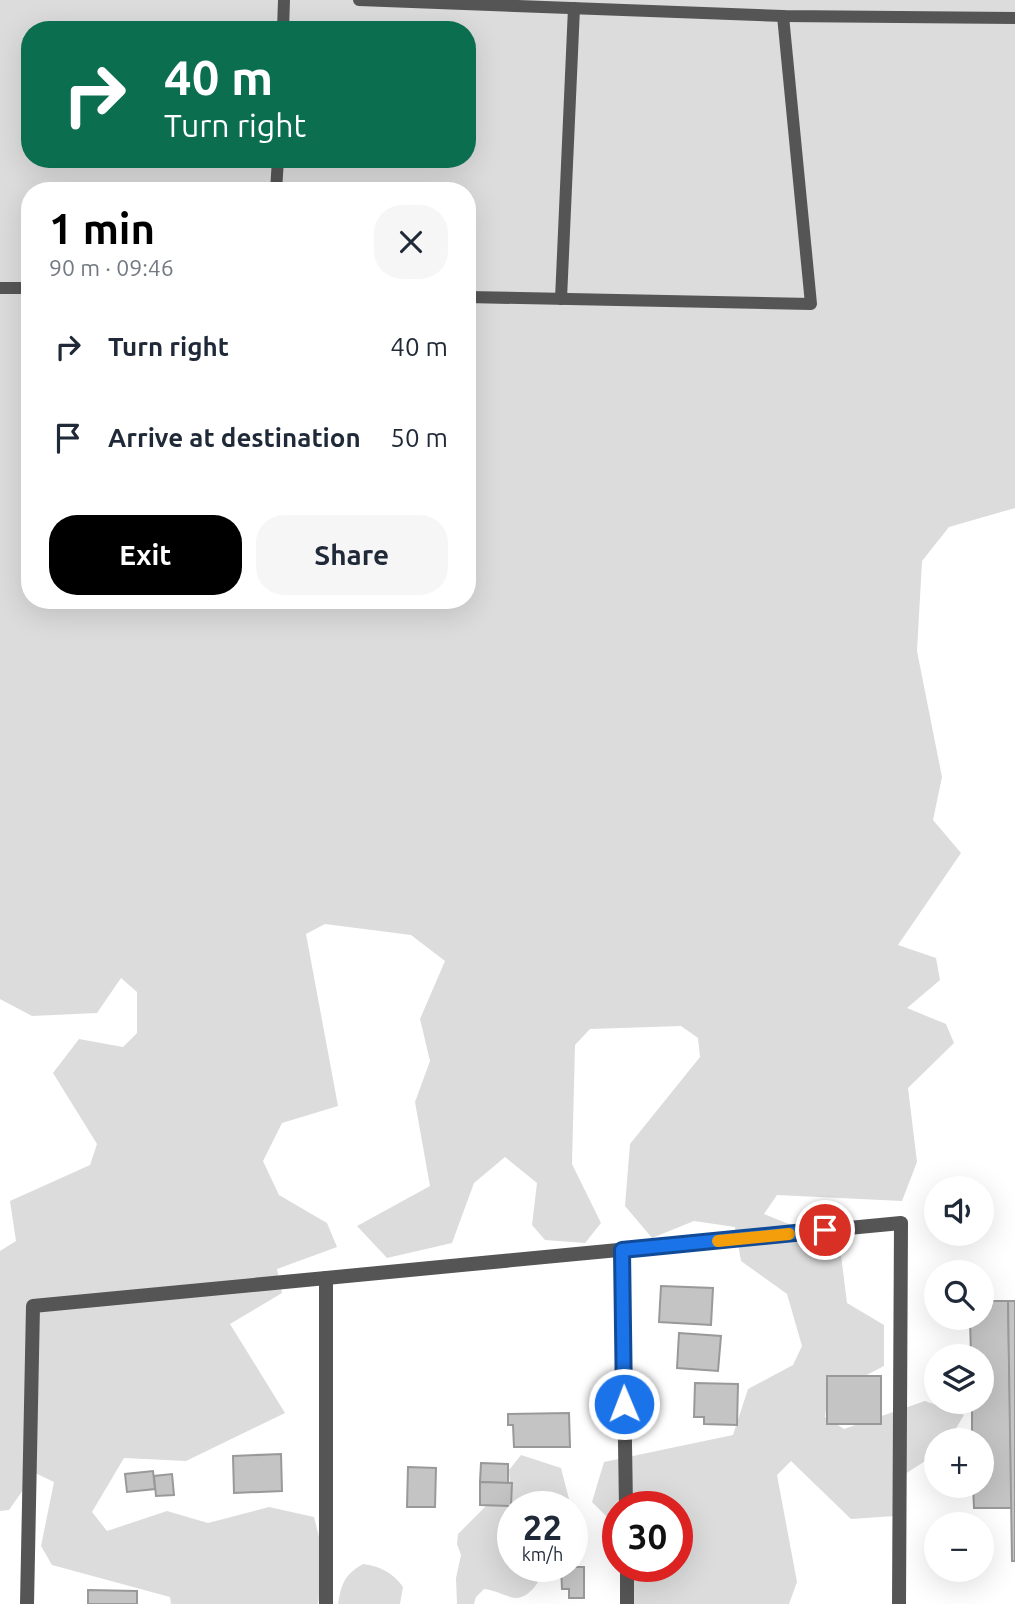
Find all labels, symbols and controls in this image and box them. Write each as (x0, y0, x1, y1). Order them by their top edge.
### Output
icon: right (49, 49, 140, 140)
text: 40 m (164, 49, 273, 104)
text: Turn right (164, 107, 306, 143)
text: 1 min (49, 205, 155, 252)
button: close (374, 205, 448, 279)
text: 90 m · 09:46 (49, 255, 174, 280)
icon: right (49, 328, 87, 366)
text: Turn right (108, 332, 229, 361)
text: 40 m (390, 332, 448, 361)
icon: arrive (49, 419, 87, 457)
text: Arrive at destination (108, 423, 361, 452)
text: 50 m (390, 423, 448, 452)
button: Exit (49, 515, 242, 595)
button: Share (256, 515, 448, 595)
map controls (924, 1176, 994, 1582)
button: sound (924, 1176, 994, 1246)
pin (795, 1200, 855, 1260)
icon: arrive (806, 1211, 844, 1249)
button: search (924, 1260, 994, 1330)
button: layers (924, 1344, 994, 1414)
position arrow (587, 1367, 661, 1441)
button: + (924, 1428, 994, 1498)
speed limit sign: 30 (602, 1491, 693, 1582)
text: 22 (523, 1507, 562, 1547)
button: − (924, 1512, 994, 1582)
text: km/h (522, 1544, 563, 1564)

